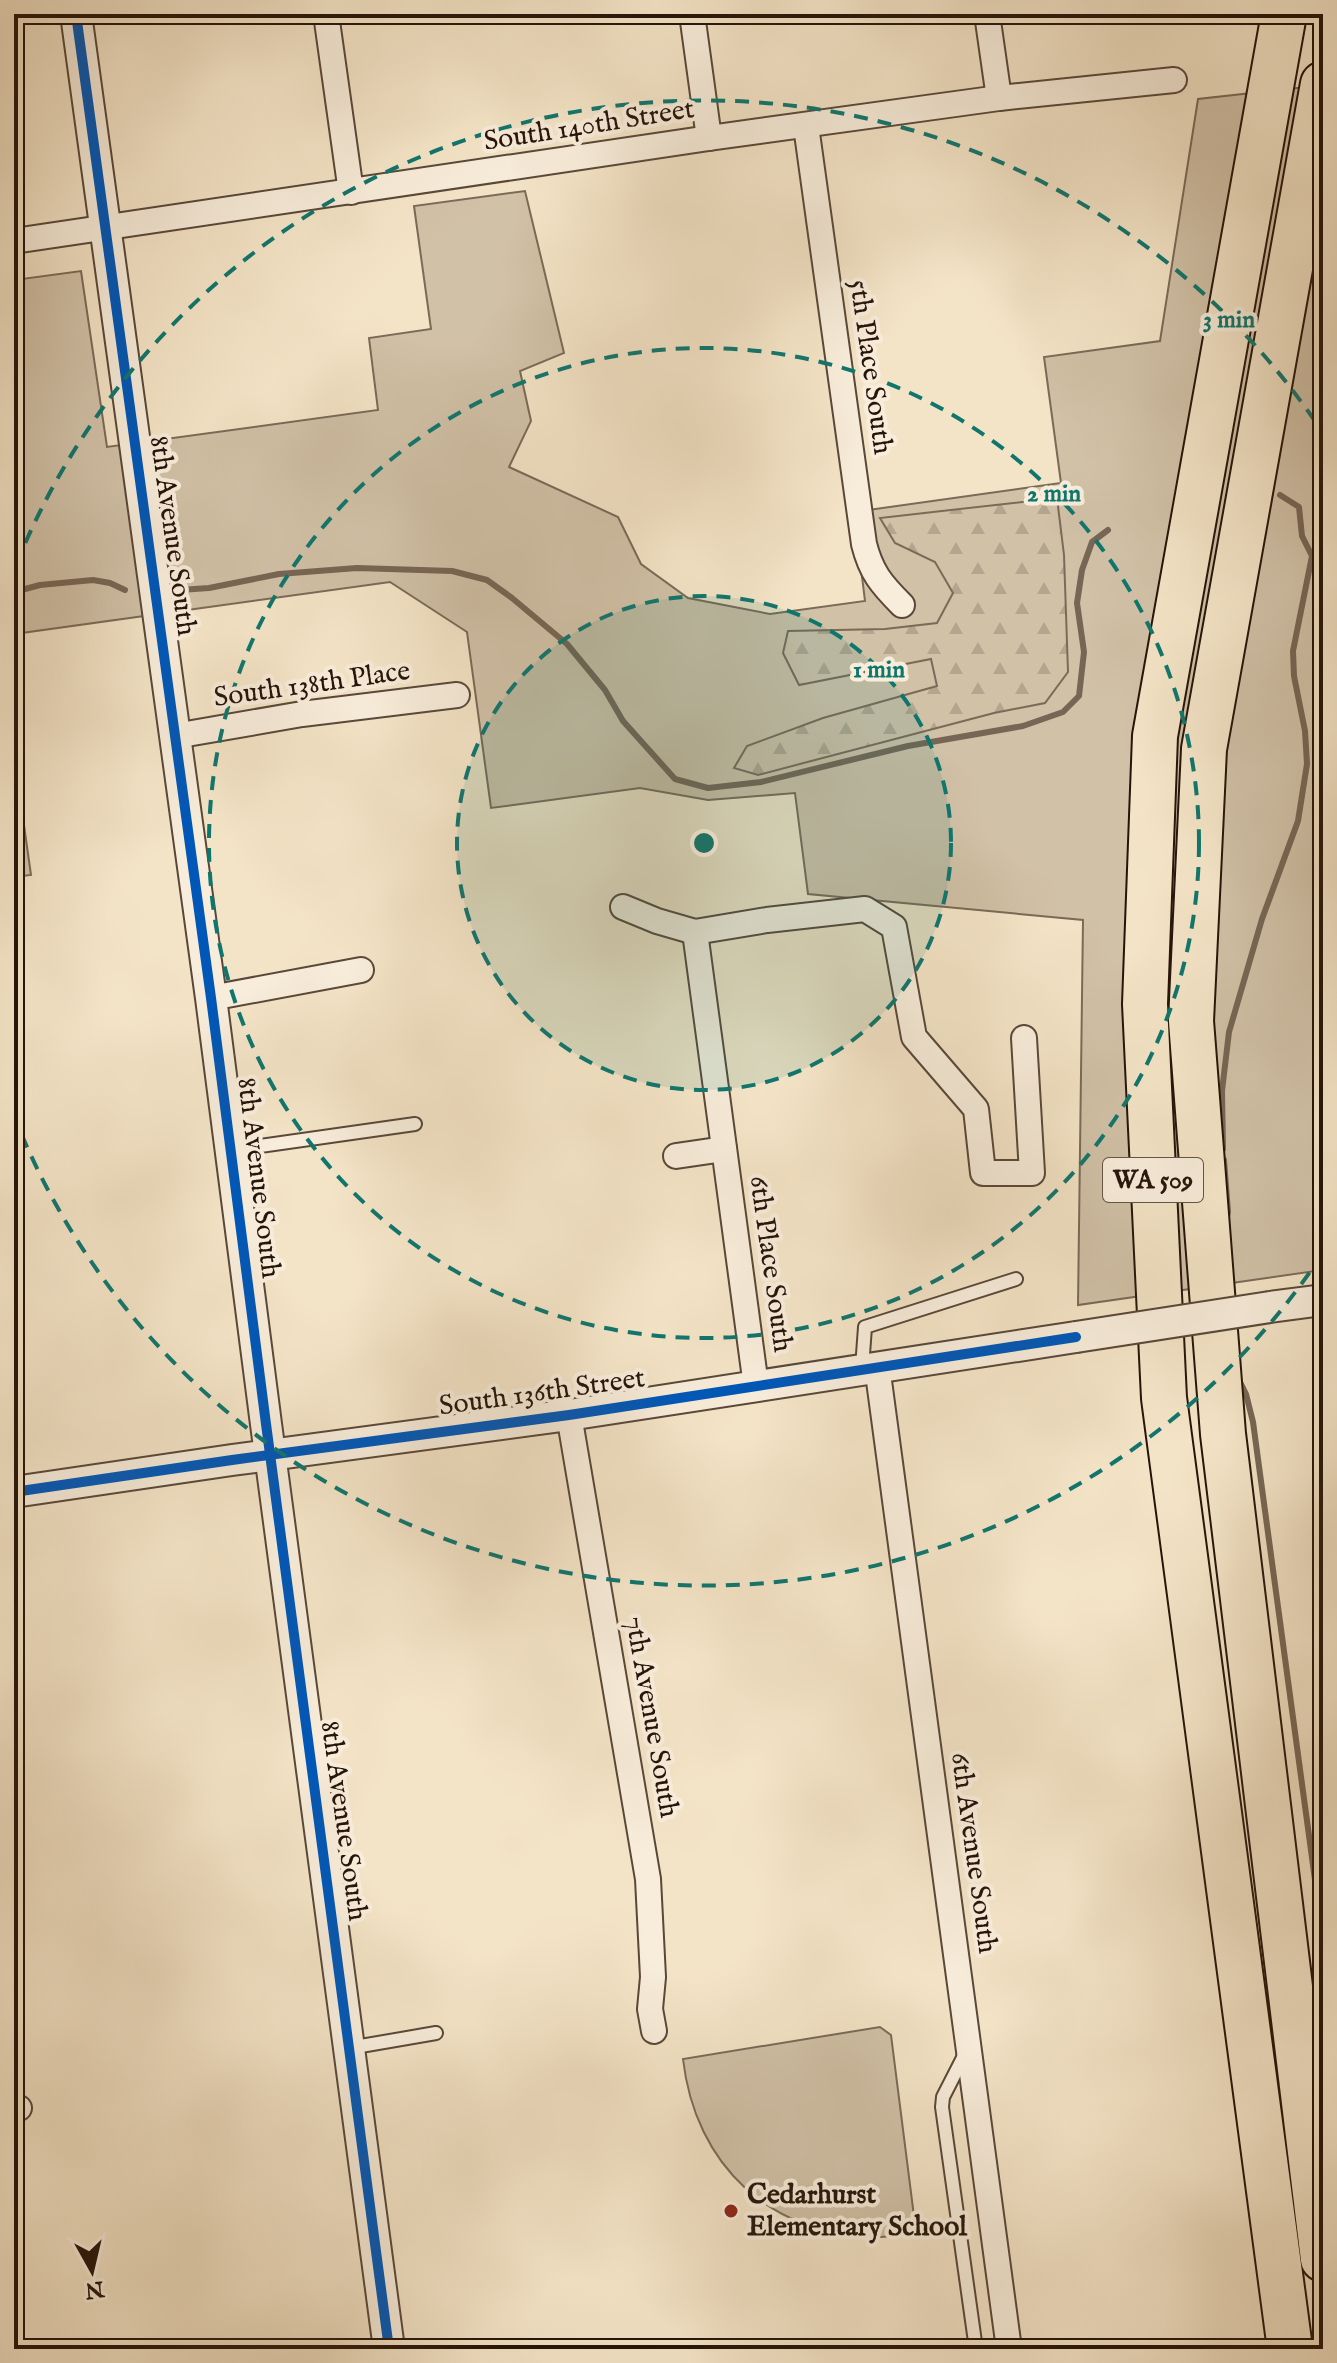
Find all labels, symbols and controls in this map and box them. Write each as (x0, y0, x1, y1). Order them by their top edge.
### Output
street label: South 140th Street (481, 92, 697, 160)
street label: 5th Place South (840, 277, 900, 457)
text: 3 min (1203, 305, 1255, 336)
street label: 8th Avenue South (141, 434, 203, 638)
text: 2 min (1027, 479, 1081, 510)
street label: South 138th Place (212, 654, 413, 716)
text: 1 min (853, 655, 905, 686)
centre of rings (690, 829, 718, 857)
street label: 8th Avenue South (228, 1076, 288, 1280)
road number: WA 509 (1103, 1158, 1203, 1202)
street label: 6th Place South (740, 1174, 800, 1355)
street label: South 136th Street (437, 1361, 647, 1425)
street label: 7th Avenue South (616, 1614, 686, 1820)
street label: 8th Avenue South (312, 1719, 374, 1923)
street label: 6th Avenue South (942, 1750, 1004, 1956)
place label: Cedarhurst Elementary School (747, 2178, 968, 2245)
marker: Cedarhurst Elementary School (722, 2202, 740, 2220)
north arrow (52, 2231, 132, 2311)
text: N (83, 2273, 107, 2304)

